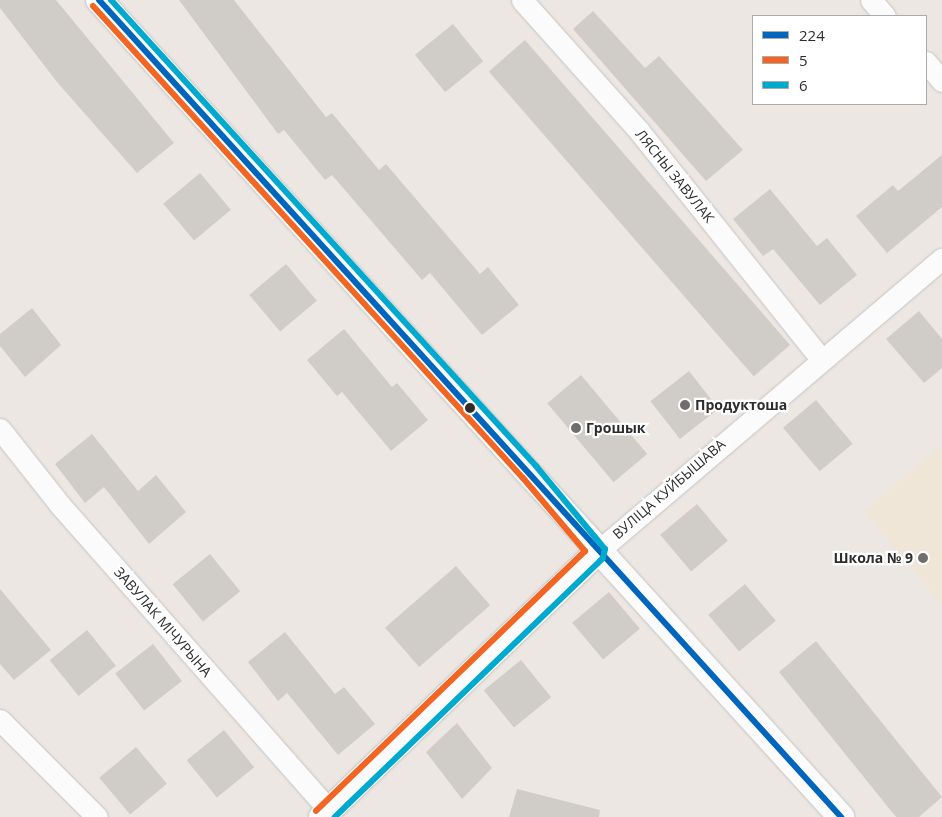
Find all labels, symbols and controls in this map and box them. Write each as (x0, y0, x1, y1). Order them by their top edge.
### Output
legend (752, 15, 927, 105)
text: 224 (799, 25, 825, 45)
text: 5 (799, 50, 808, 70)
text: 6 (799, 75, 808, 95)
street label: ЛЯСНЫ ЗАВУЛАК (632, 126, 718, 226)
place label: Продуктоша (695, 397, 787, 413)
marker: Продуктоша (679, 399, 691, 411)
unlabelled marker (465, 403, 475, 413)
place label: Грошык (586, 420, 646, 436)
marker: Грошык (570, 422, 582, 434)
street label: ВУЛІЦА КУЙБЫШАВА (609, 436, 729, 542)
place label: Школа № 9 (833, 550, 913, 566)
marker: Школа № 9 (917, 552, 929, 564)
street label: ЗАВУЛАК МІЧУРЫНА (111, 564, 215, 680)

